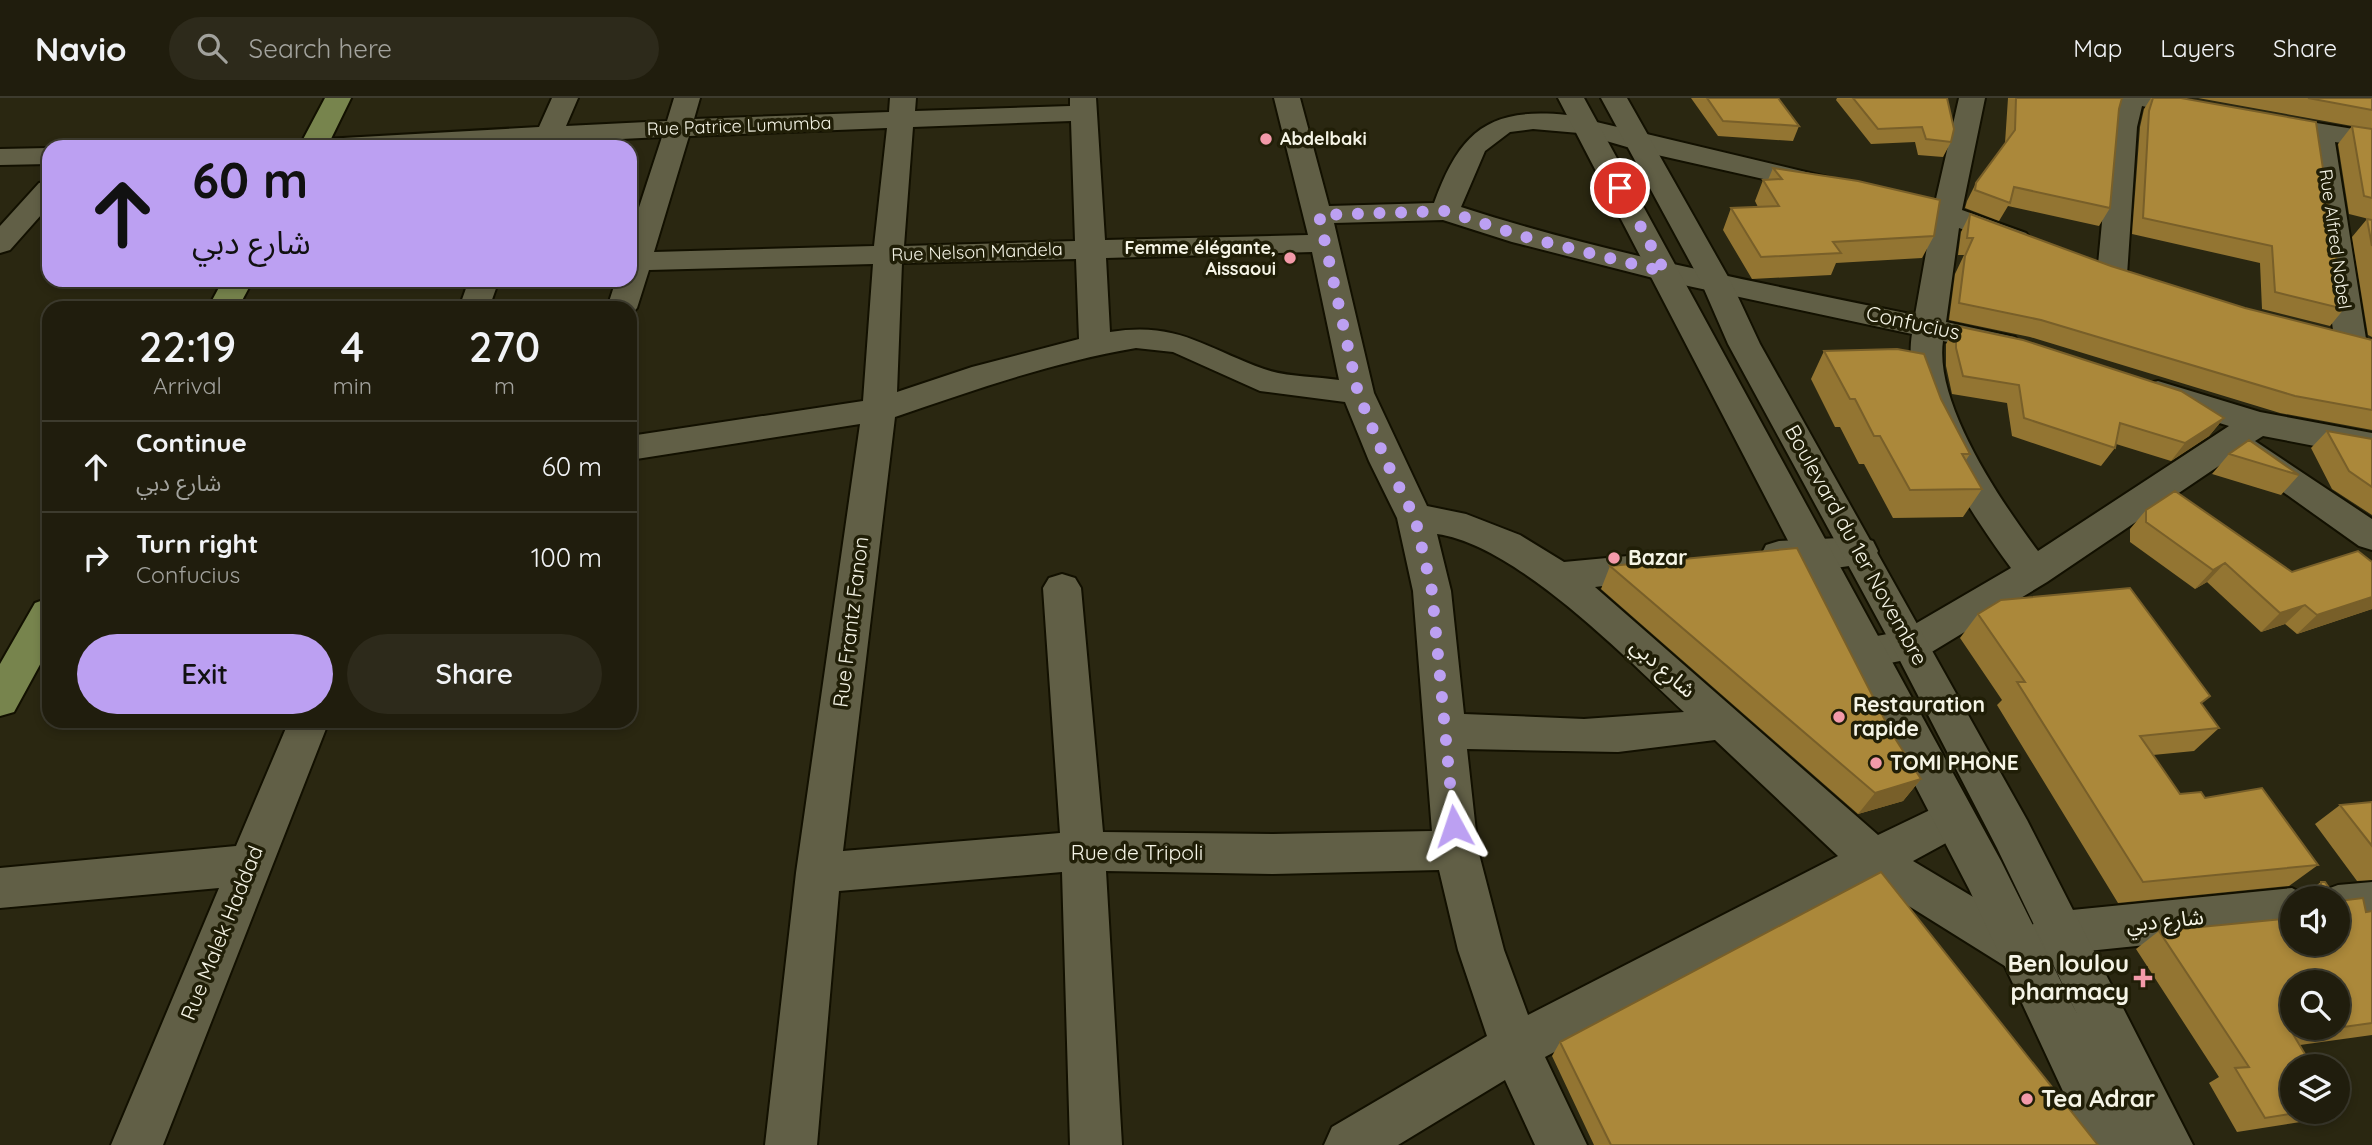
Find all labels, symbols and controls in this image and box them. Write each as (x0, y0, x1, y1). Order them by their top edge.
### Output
search box (169, 17, 659, 80)
text: Navio (35, 28, 127, 69)
icon: search (193, 29, 231, 67)
text: Search here (249, 32, 392, 65)
text: Map (2073, 33, 2122, 63)
text: Layers (2160, 33, 2235, 63)
text: Share (2273, 33, 2337, 63)
street label: Rue Patrice Lumumba (646, 111, 832, 140)
place label: Abdelbaki (1280, 127, 1367, 150)
marker: Abdelbaki (1258, 131, 1274, 147)
text: 60 m (192, 149, 308, 210)
pin (1590, 158, 1650, 218)
street label: Rue Alfred Nobel (2314, 167, 2357, 310)
icon: ahead (77, 168, 168, 259)
icon: arrive (1601, 169, 1639, 207)
text: شارع دبي (192, 222, 311, 262)
place label: Femme élégante, Aissaoui (1125, 236, 1276, 280)
street label: Rue Nelson Mandela (891, 237, 1063, 266)
marker: Femme élégante, Aissaoui (1282, 250, 1298, 266)
street label: Confucius (1864, 299, 1962, 345)
text: 22:19 (139, 320, 236, 373)
text: 4 (341, 320, 364, 373)
text: 270 (469, 320, 540, 373)
text: Arrival (153, 371, 222, 400)
text: min (333, 371, 372, 400)
text: m (494, 371, 515, 400)
street label: Boulevard du 1er Novembre (1780, 420, 1934, 669)
text: Continue (136, 426, 247, 459)
icon: ahead (77, 448, 115, 486)
text: 60 m (542, 450, 602, 483)
text: شارع دبي (136, 468, 221, 497)
text: Turn right (136, 527, 258, 560)
street label: Rue Frantz Fanon (827, 535, 873, 709)
icon: right (77, 539, 115, 577)
text: 100 m (531, 541, 602, 574)
place label: Bazar (1628, 544, 1687, 570)
marker: Bazar (1606, 550, 1622, 566)
text: Confucius (136, 560, 240, 589)
street label: شارع دبي (1623, 632, 1702, 705)
button: Exit (77, 634, 333, 714)
button: Share (347, 634, 602, 714)
place label: Restauration rapide (1853, 691, 1985, 741)
marker: Restauration rapide (1831, 709, 1847, 725)
place label: TOMI PHONE (1890, 749, 2019, 775)
marker: TOMI PHONE (1868, 755, 1884, 771)
position arrow (1417, 789, 1491, 863)
street label: Rue de Tripoli (1071, 839, 1203, 865)
street label: Rue Malek Haddad (174, 842, 268, 1024)
map controls (2280, 886, 2350, 1124)
button: sound (2280, 886, 2350, 956)
street label: شارع دبي (2125, 903, 2205, 941)
place label: Ben loulou pharmacy (2008, 948, 2129, 1006)
marker: Ben loulou pharmacy (2135, 970, 2151, 986)
button: search (2280, 970, 2350, 1040)
button: layers (2280, 1054, 2350, 1124)
place label: Tea Adrar (2041, 1083, 2155, 1113)
marker: Tea Adrar (2019, 1091, 2035, 1107)

